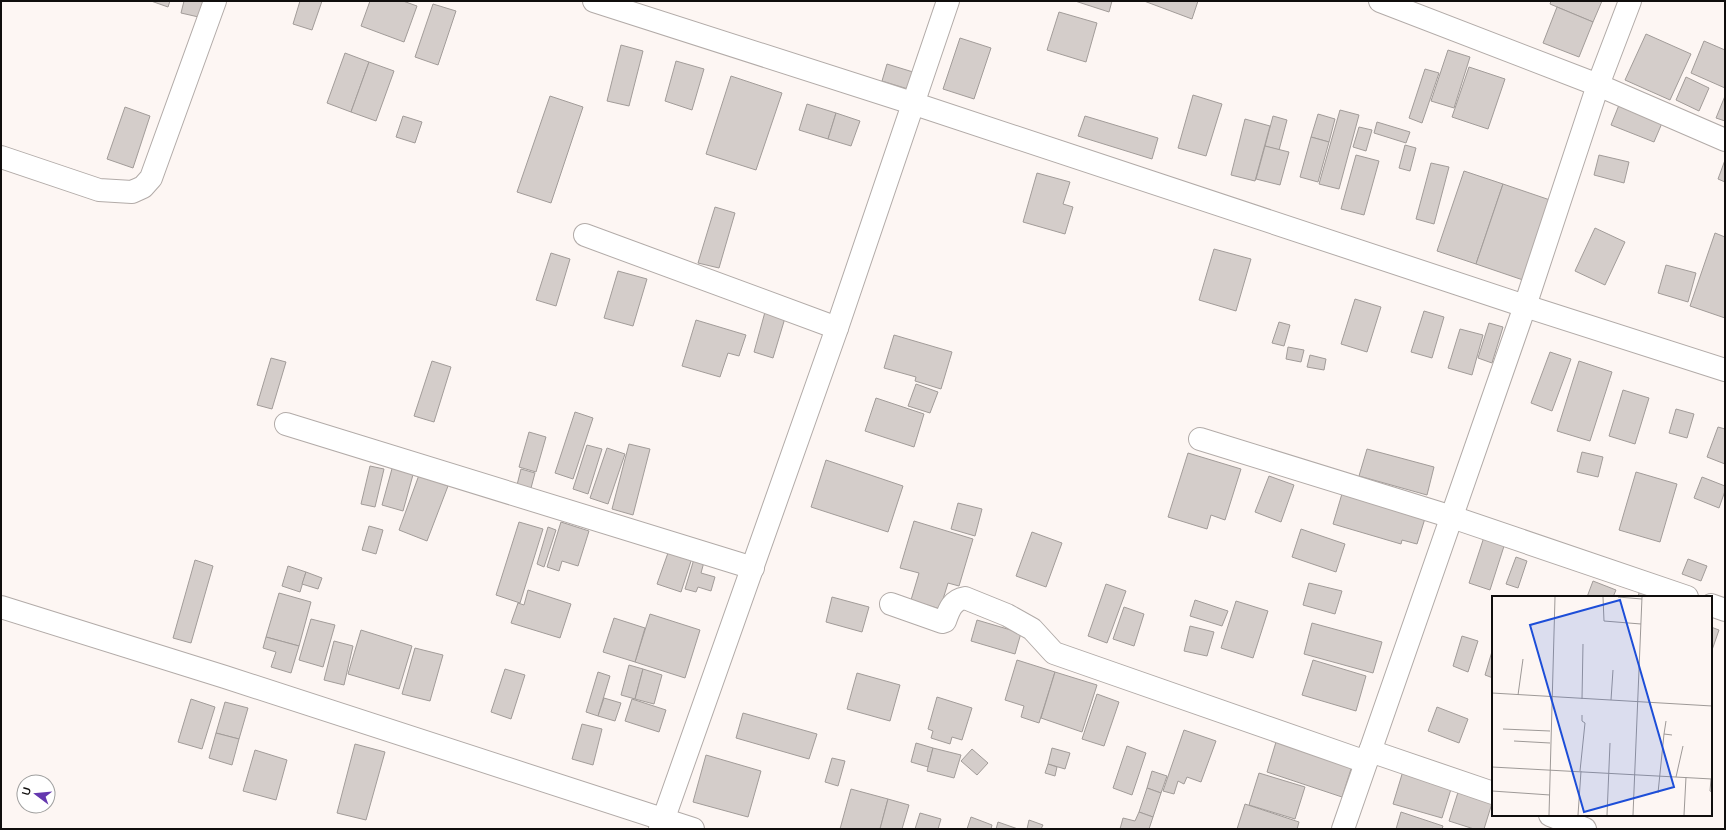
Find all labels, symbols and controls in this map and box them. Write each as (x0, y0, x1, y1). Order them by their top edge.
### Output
inset map (1492, 596, 1712, 816)
north arrow (16, 774, 56, 814)
text: U (19, 785, 35, 797)

